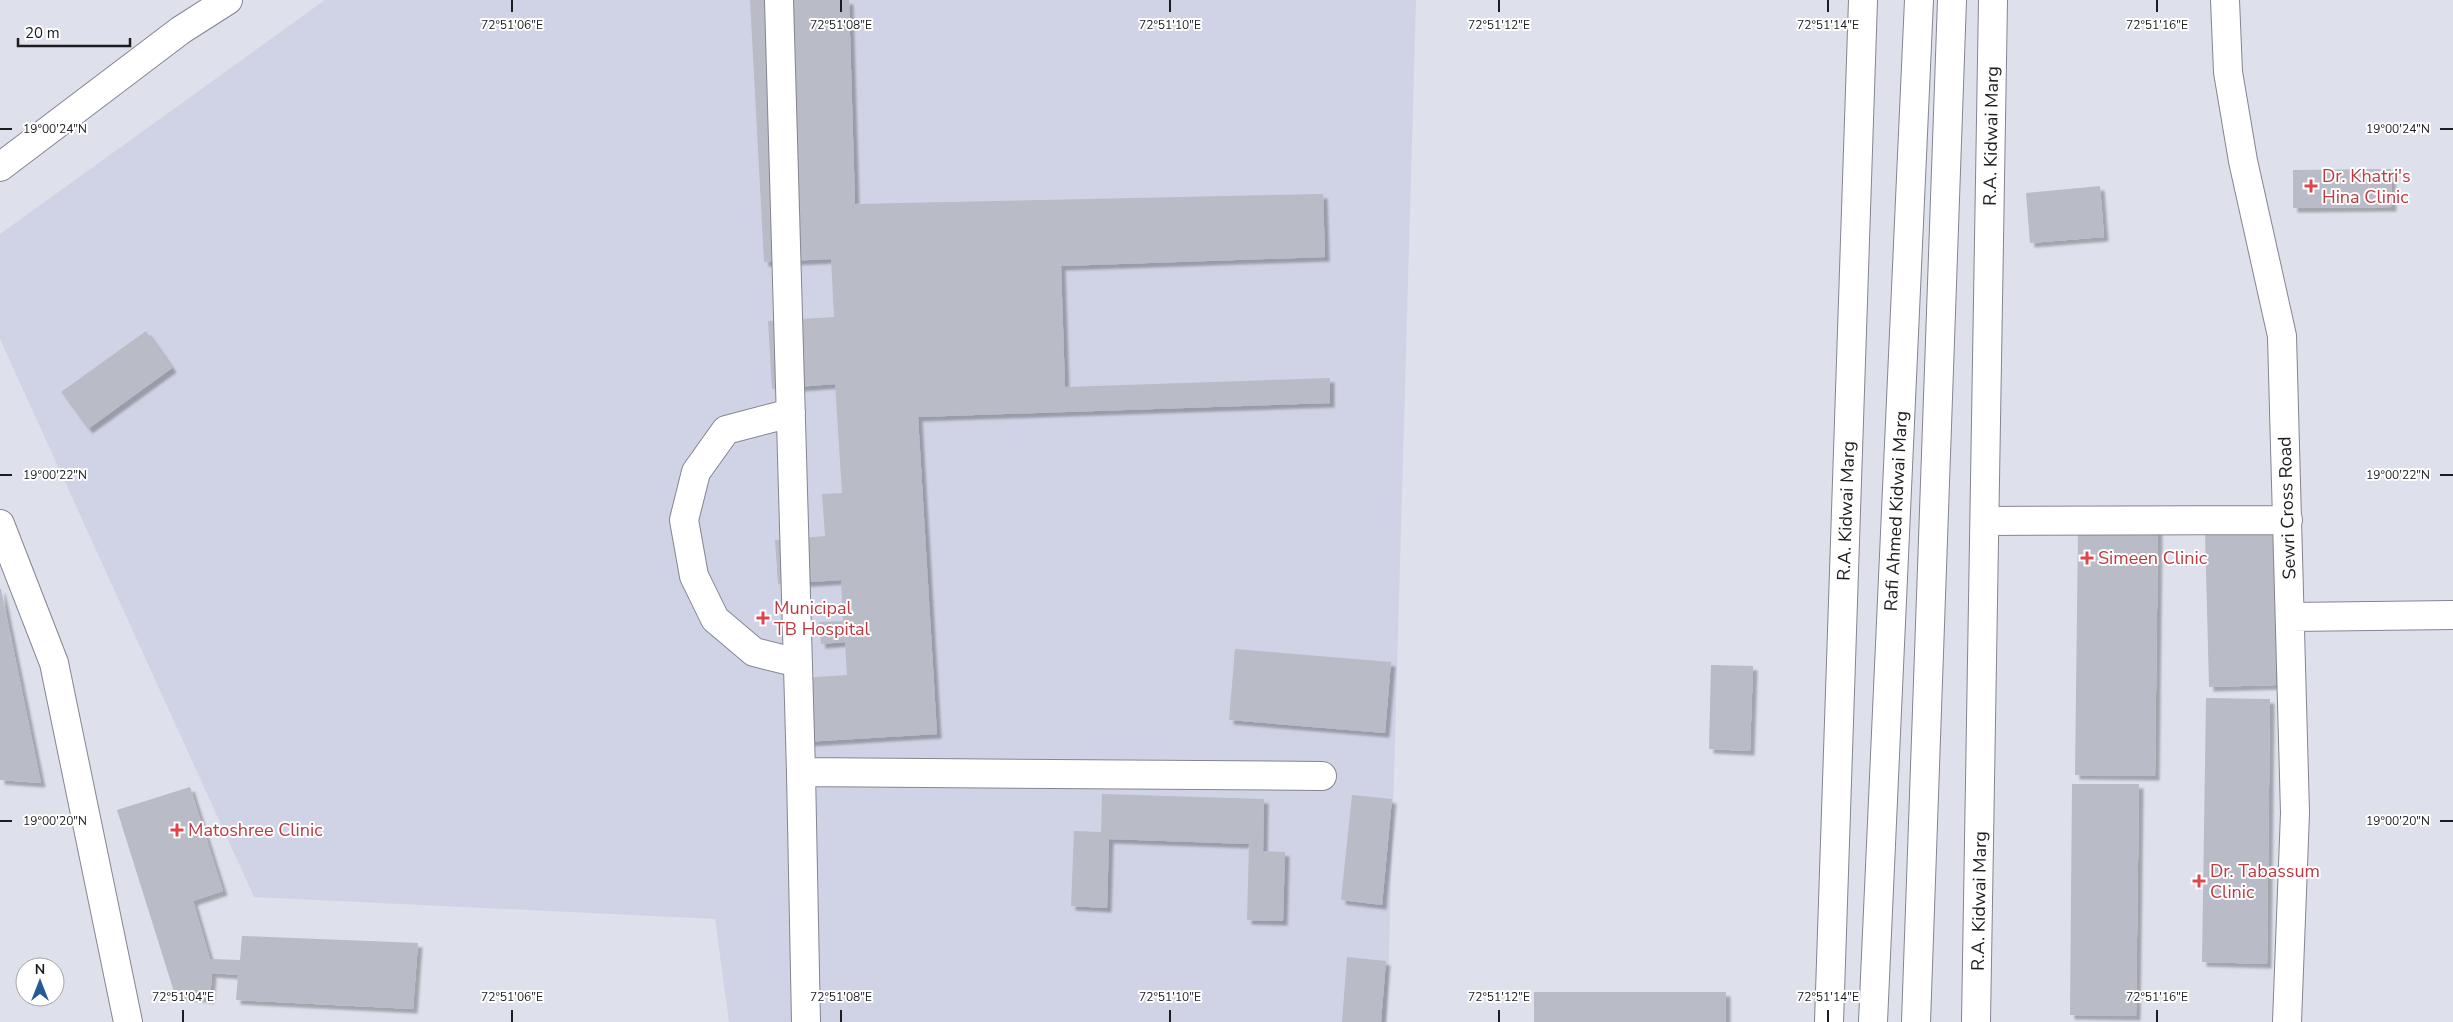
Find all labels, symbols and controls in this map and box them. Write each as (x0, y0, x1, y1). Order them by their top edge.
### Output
scale bar (18, 15, 130, 47)
text: 72°51'06"E (481, 17, 543, 33)
text: 72°51'08"E (810, 17, 872, 33)
text: 72°51'10"E (1139, 17, 1201, 33)
text: 72°51'12"E (1468, 17, 1530, 33)
text: 72°51'14"E (1797, 17, 1859, 33)
text: 72°51'16"E (2126, 17, 2188, 33)
text: 20 m (25, 23, 60, 43)
street label: R.A. Kidwai Marg (1978, 66, 2004, 206)
text: 19°00'24"N (23, 121, 87, 137)
text: 19°00'24"N (2366, 121, 2430, 137)
place label: Dr. Khatri's Hina Clinic (2322, 164, 2411, 209)
marker: Dr. Khatri's Hina Clinic (2304, 179, 2318, 193)
street label: Rafi Ahmed Kidwai Marg (1879, 410, 1913, 612)
street label: Sewri Cross Road (2273, 436, 2301, 580)
street label: R.A. Kidwai Marg (1832, 441, 1860, 581)
text: 19°00'22"N (23, 467, 87, 483)
text: 19°00'22"N (2366, 467, 2430, 483)
place label: Simeen Clinic (2098, 546, 2207, 570)
marker: Simeen Clinic (2080, 551, 2094, 565)
place label: Municipal TB Hospital (774, 596, 871, 641)
marker: Municipal TB Hospital (756, 611, 770, 625)
text: 19°00'20"N (23, 813, 87, 829)
text: 19°00'20"N (2366, 813, 2430, 829)
place label: Matoshree Clinic (188, 818, 323, 842)
marker: Matoshree Clinic (170, 823, 184, 837)
street label: R.A. Kidwai Marg (1966, 831, 1992, 971)
place label: Dr. Tabassum Clinic (2210, 859, 2320, 904)
marker: Dr. Tabassum Clinic (2192, 874, 2206, 888)
north arrow (15, 957, 65, 1007)
text: N (35, 960, 45, 979)
text: 72°51'04"E (152, 989, 214, 1005)
text: 72°51'06"E (481, 989, 543, 1005)
text: 72°51'08"E (810, 989, 872, 1005)
text: 72°51'10"E (1139, 989, 1201, 1005)
text: 72°51'12"E (1468, 989, 1530, 1005)
text: 72°51'14"E (1797, 989, 1859, 1005)
text: 72°51'16"E (2126, 989, 2188, 1005)

